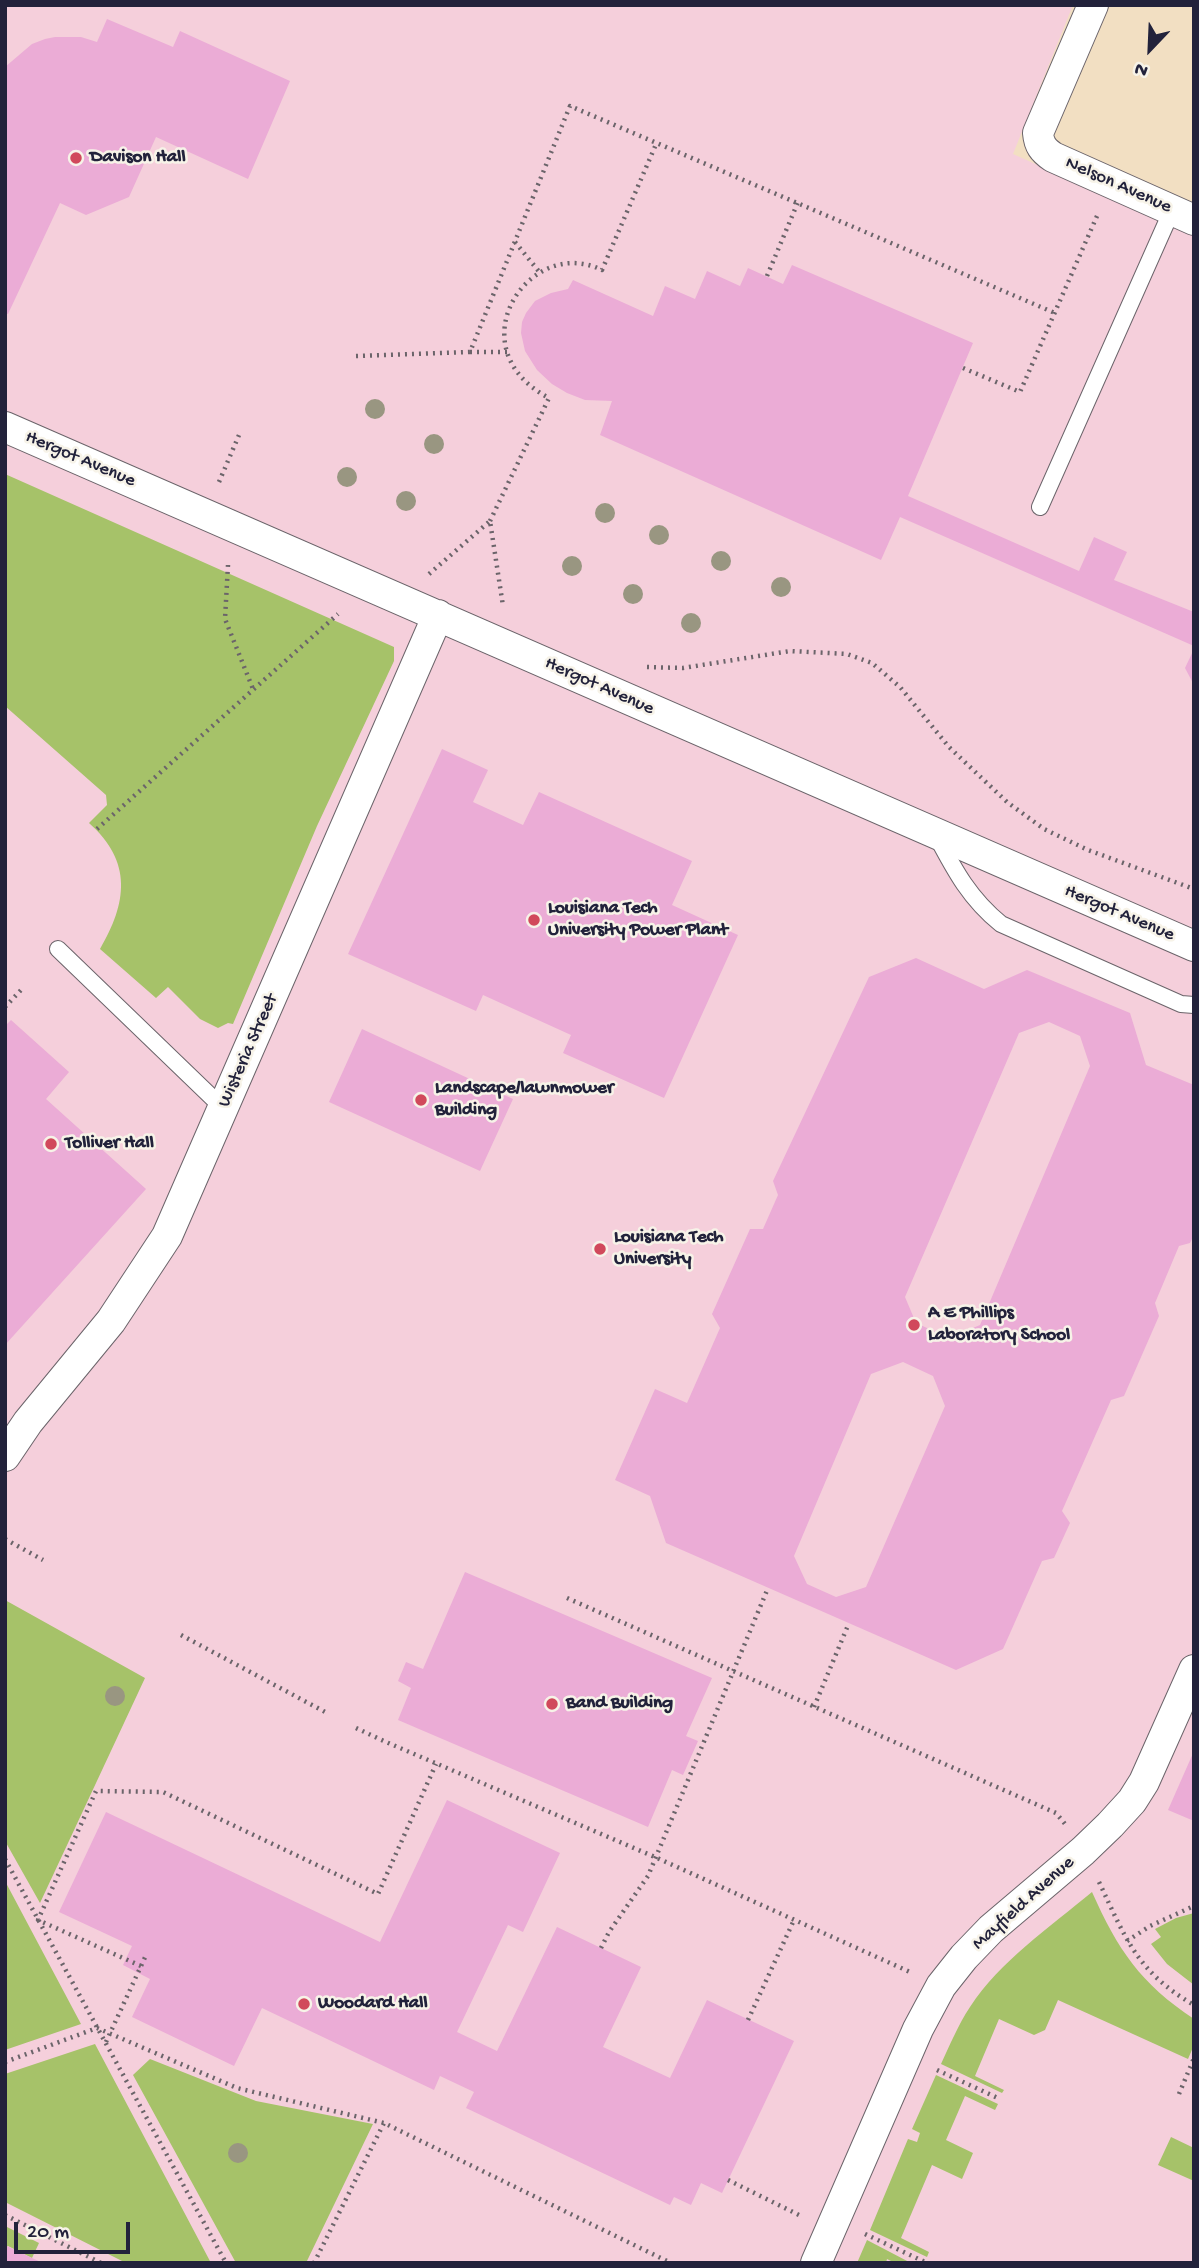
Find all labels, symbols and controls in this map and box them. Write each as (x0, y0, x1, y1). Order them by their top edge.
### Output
north arrow (1115, 14, 1185, 84)
text: N (1131, 56, 1152, 82)
place label: Davison Hall (90, 147, 186, 169)
marker: Davison Hall (68, 150, 84, 166)
street label: Nelson Avenue (1061, 152, 1175, 220)
street label: Hergot Avenue (21, 427, 139, 493)
street label: Hergot Avenue (541, 653, 657, 721)
street label: Hergot Avenue (1060, 881, 1178, 947)
place label: Louisiana Tech University Power Plant (548, 898, 728, 942)
marker: Louisiana Tech University Power Plant (526, 912, 542, 928)
street label: Wisteria Street (214, 991, 284, 1111)
place label: Landscape/lawnmower Building (435, 1078, 613, 1122)
marker: Landscape/lawnmower Building (413, 1092, 429, 1108)
place label: Tolliver Hall (65, 1133, 154, 1155)
marker: Tolliver Hall (43, 1136, 59, 1152)
place label: Louisiana Tech University (614, 1227, 723, 1271)
marker: Louisiana Tech University (592, 1241, 608, 1257)
place label: A E Phillips Laboratory School (928, 1303, 1070, 1347)
marker: A E Phillips Laboratory School (906, 1317, 922, 1333)
place label: Band Building (566, 1693, 673, 1715)
marker: Band Building (544, 1696, 560, 1712)
street label: Mayfield Avenue (968, 1852, 1080, 1956)
place label: Woodard Hall (318, 1993, 428, 2015)
marker: Woodard Hall (296, 1996, 312, 2012)
scale bar (18, 2208, 133, 2252)
text: 20 m (27, 2221, 69, 2246)

